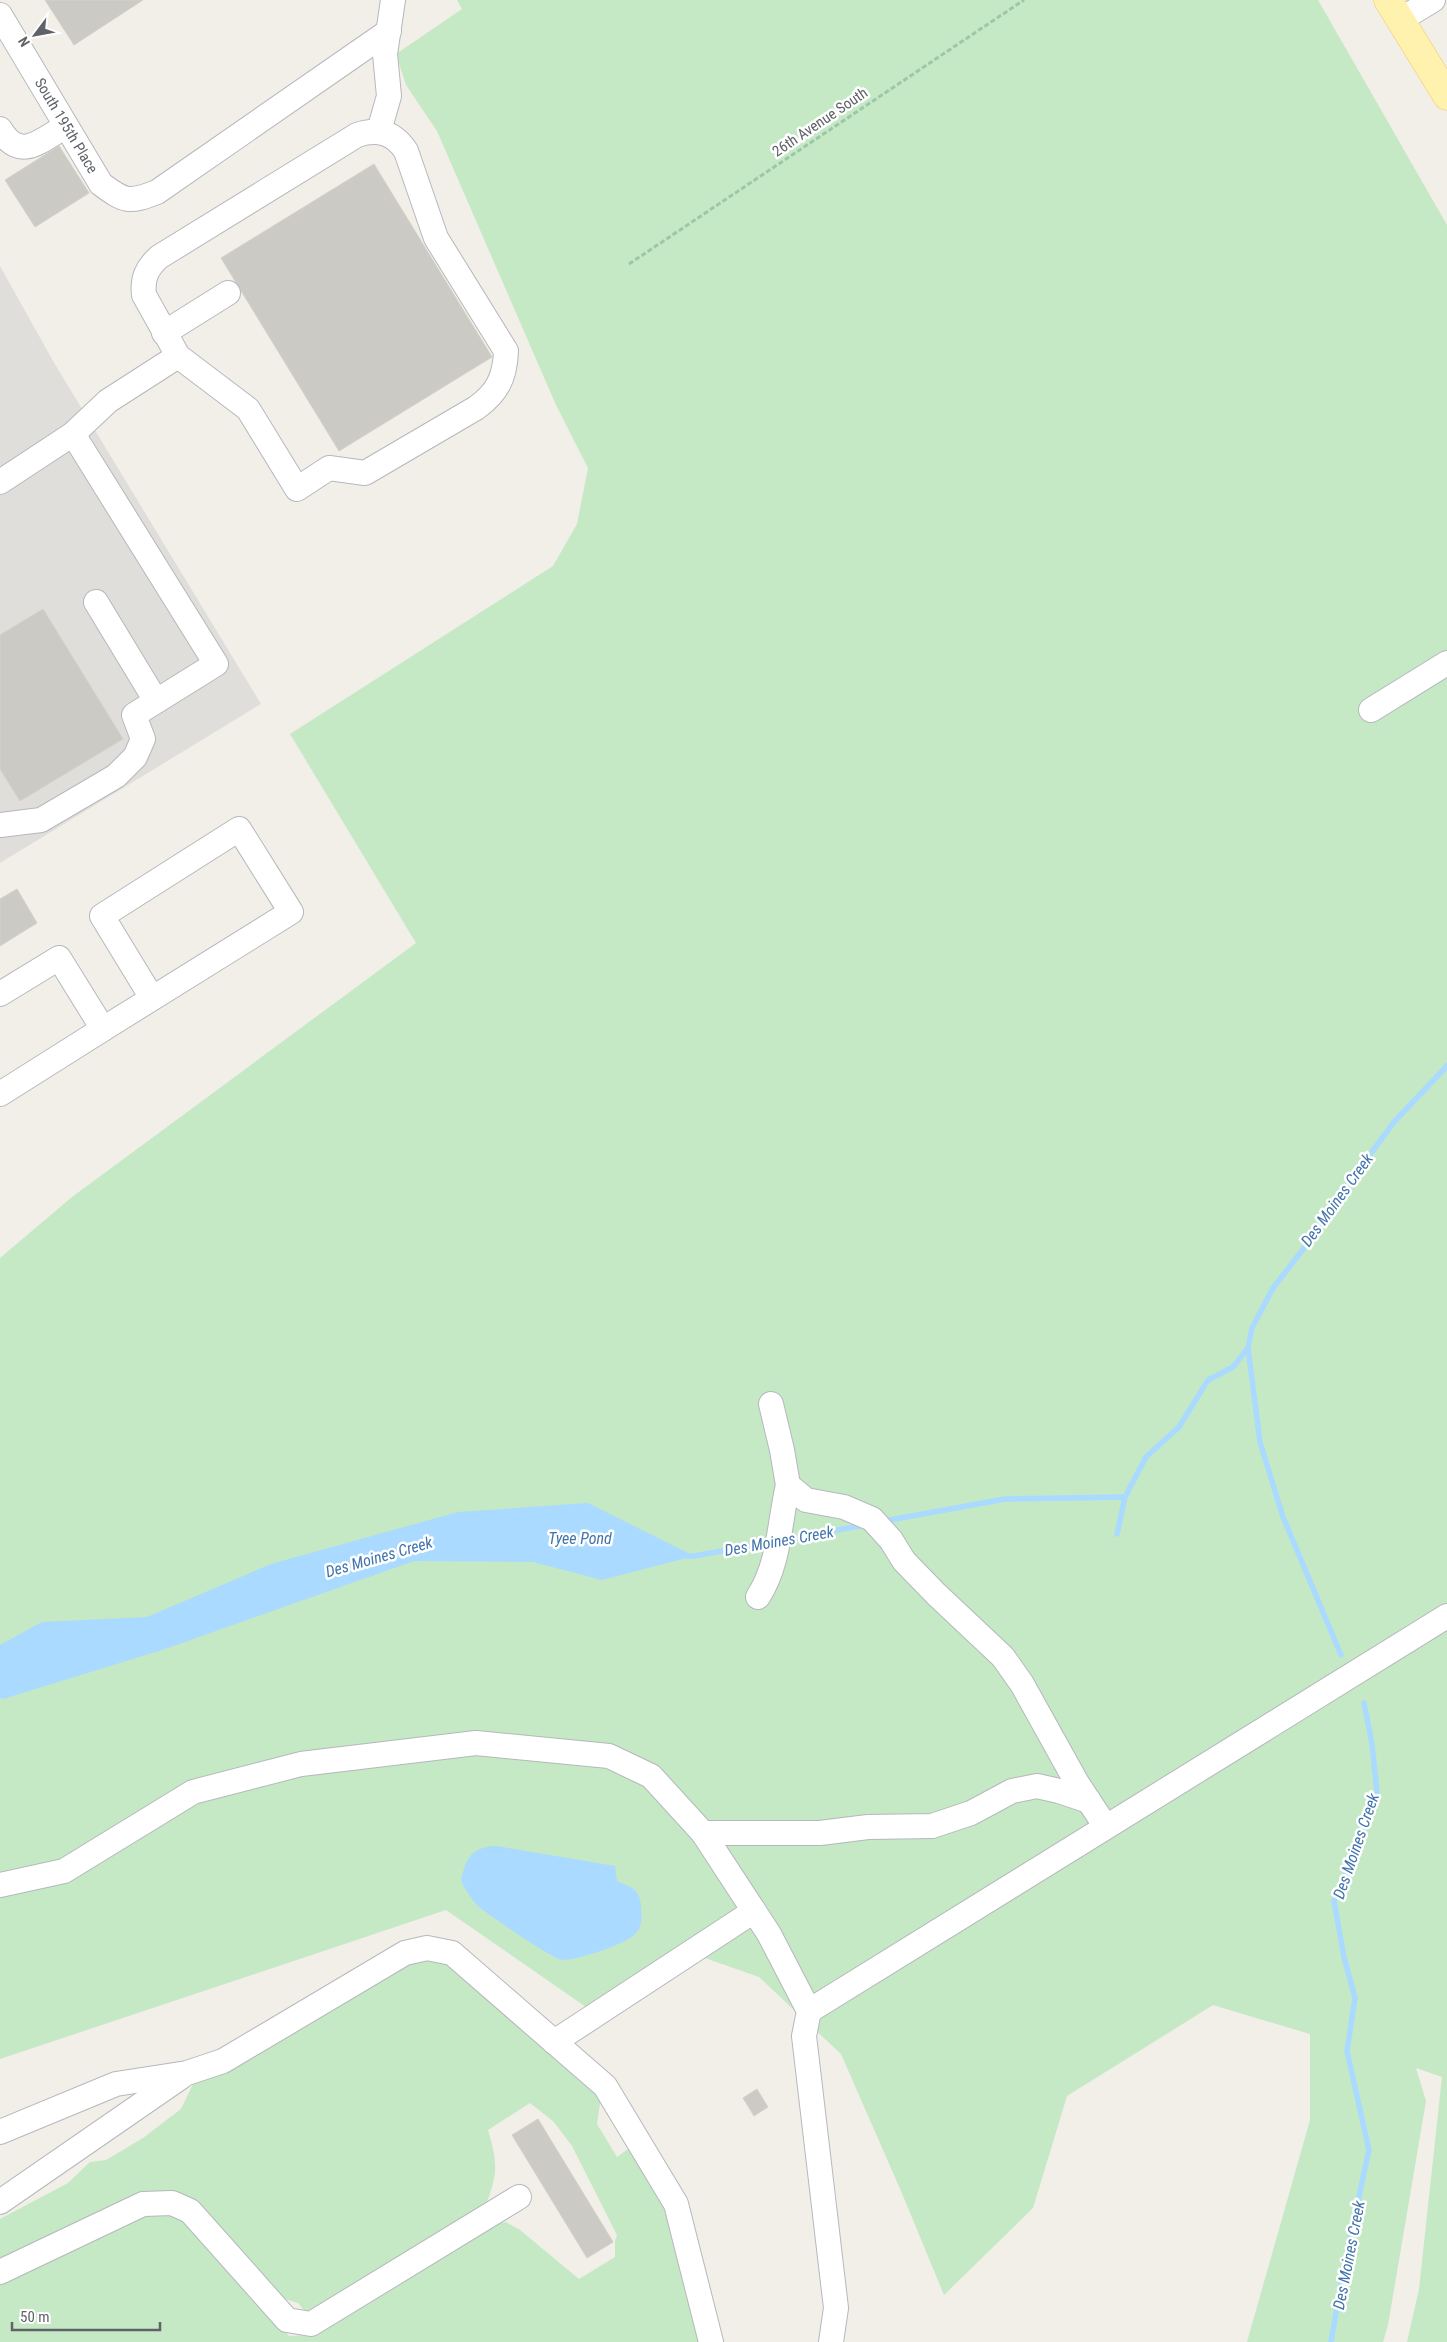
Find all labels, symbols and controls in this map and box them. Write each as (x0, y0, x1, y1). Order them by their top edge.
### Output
north arrow (10, 10, 60, 60)
text: N (15, 34, 33, 50)
street label: South 195th Place (31, 75, 102, 177)
street label: 26th Avenue South (769, 84, 871, 160)
water label: Des Moines Creek (1297, 1149, 1378, 1250)
water label: Des Moines Creek (723, 1522, 836, 1560)
water label: Tyee Pond (548, 1529, 612, 1548)
water label: Des Moines Creek (323, 1532, 436, 1581)
water label: Des Moines Creek (1329, 1790, 1383, 1901)
water label: Des Moines Creek (1329, 2198, 1369, 2311)
scale bar (12, 2300, 160, 2332)
text: 50 m (20, 2308, 50, 2326)

